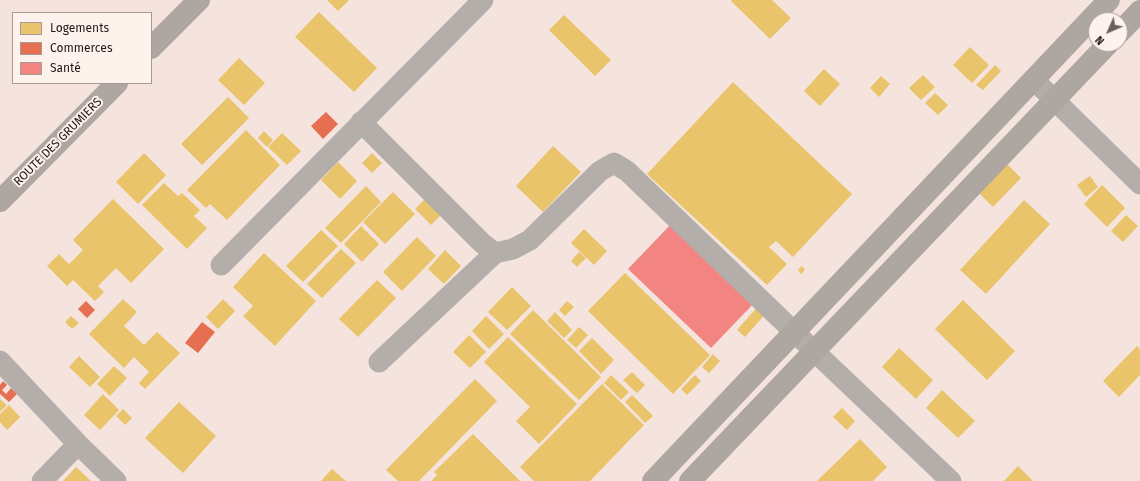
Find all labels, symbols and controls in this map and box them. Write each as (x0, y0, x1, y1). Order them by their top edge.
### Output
legend (12, 12, 152, 84)
north arrow (1088, 12, 1128, 52)
text: Logements (50, 21, 109, 35)
text: N (1093, 33, 1107, 47)
text: Commerces (50, 41, 113, 55)
text: Santé (50, 61, 81, 75)
street label: ROUTE DES GRUMIERS (11, 95, 105, 189)

